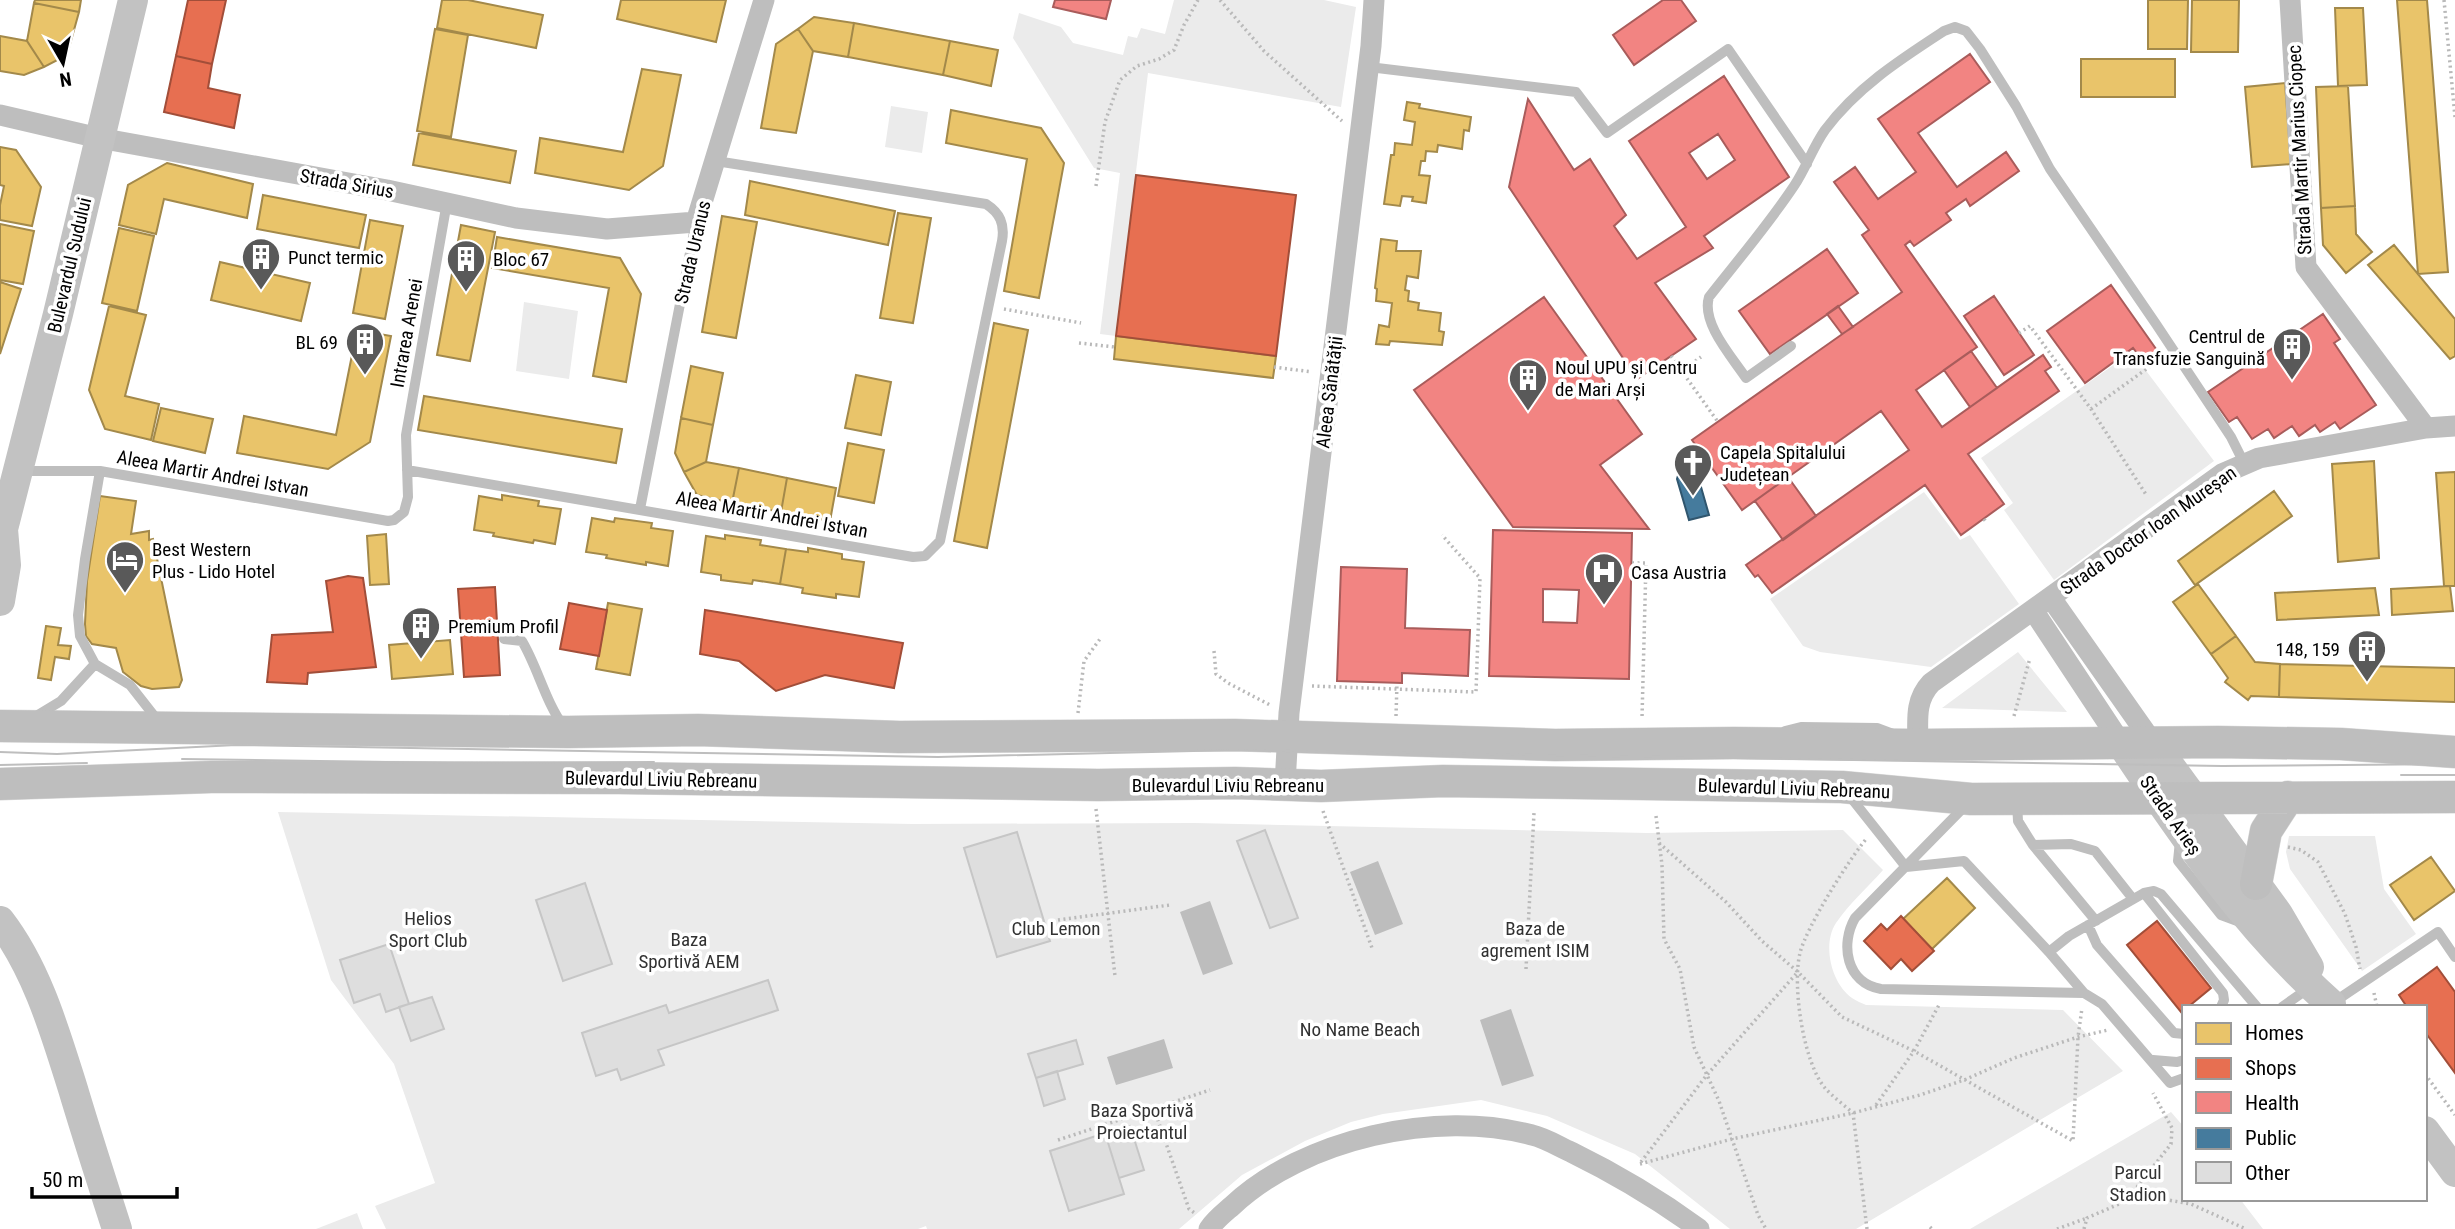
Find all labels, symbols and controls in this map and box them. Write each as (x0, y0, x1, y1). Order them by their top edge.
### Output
north arrow (28, 28, 98, 98)
street label: Strada Martir Marius Ciopec (2283, 44, 2316, 256)
text: N (58, 67, 73, 92)
street label: Strada Sirius (298, 164, 396, 203)
street label: Bulevardul Sudului (43, 195, 96, 335)
street label: Strada Uranus (669, 198, 716, 306)
building icon: Punct termic (240, 236, 282, 291)
building icon: Bloc 67 (445, 238, 487, 293)
place label: Punct termic (288, 246, 384, 269)
place label: Bloc 67 (493, 248, 549, 271)
street label: Intrarea Arenei (386, 277, 427, 389)
building icon: BL 69 (344, 321, 386, 376)
place label: Centrul de Transfuzie Sanguină (2113, 325, 2265, 370)
building icon: Centrul de Transfuzie Sanguină (2271, 326, 2313, 381)
place label: BL 69 (295, 331, 338, 354)
street label: Aleea Sănătății (1311, 335, 1348, 450)
place label: Noul UPU și Centru de Mari Arși (1555, 356, 1697, 401)
building icon: Noul UPU și Centru de Mari Arși (1507, 357, 1549, 412)
place label: Capela Spitalului Județean (1720, 441, 1846, 486)
church icon: Capela Spitalului Județean (1672, 442, 1714, 497)
street label: Aleea Martir Andrei Istvan (115, 445, 311, 502)
street label: Strada Doctor Ioan Mureșan (2056, 461, 2241, 600)
street label: Aleea Martir Andrei Istvan (674, 486, 870, 543)
place label: Best Western Plus - Lido Hotel (152, 538, 275, 583)
hotel icon: Best Western Plus - Lido Hotel (104, 539, 146, 594)
hospital icon: Casa Austria (1583, 551, 1625, 606)
place label: Casa Austria (1631, 561, 1727, 584)
building icon: Premium Profil (400, 605, 442, 660)
place label: Premium Profil (448, 615, 559, 638)
building icon: 148, 159 (2346, 628, 2388, 683)
place label: 148, 159 (2276, 638, 2340, 661)
street label: Bulevardul Liviu Rebreanu (565, 766, 757, 793)
street label: Strada Arieș (2135, 771, 2206, 859)
street label: Bulevardul Liviu Rebreanu (1132, 774, 1324, 797)
street label: Bulevardul Liviu Rebreanu (1697, 774, 1891, 803)
park label: Helios Sport Club (389, 907, 467, 952)
park label: Club Lemon (1011, 917, 1101, 940)
park label: Baza de agrement ISIM (1480, 917, 1590, 962)
park label: Baza Sportivă AEM (638, 928, 740, 973)
legend (2182, 1005, 2427, 1201)
park label: No Name Beach (1300, 1018, 1420, 1041)
text: Homes (2245, 1021, 2304, 1045)
text: Shops (2245, 1056, 2297, 1080)
text: Health (2245, 1091, 2299, 1115)
park label: Baza Sportivă Proiectantul (1090, 1099, 1194, 1144)
text: Public (2245, 1126, 2297, 1150)
scale bar (32, 1156, 177, 1200)
park label: Parcul Stadion (2109, 1161, 2167, 1206)
text: Other (2245, 1161, 2290, 1185)
text: 50 m (42, 1168, 83, 1192)

